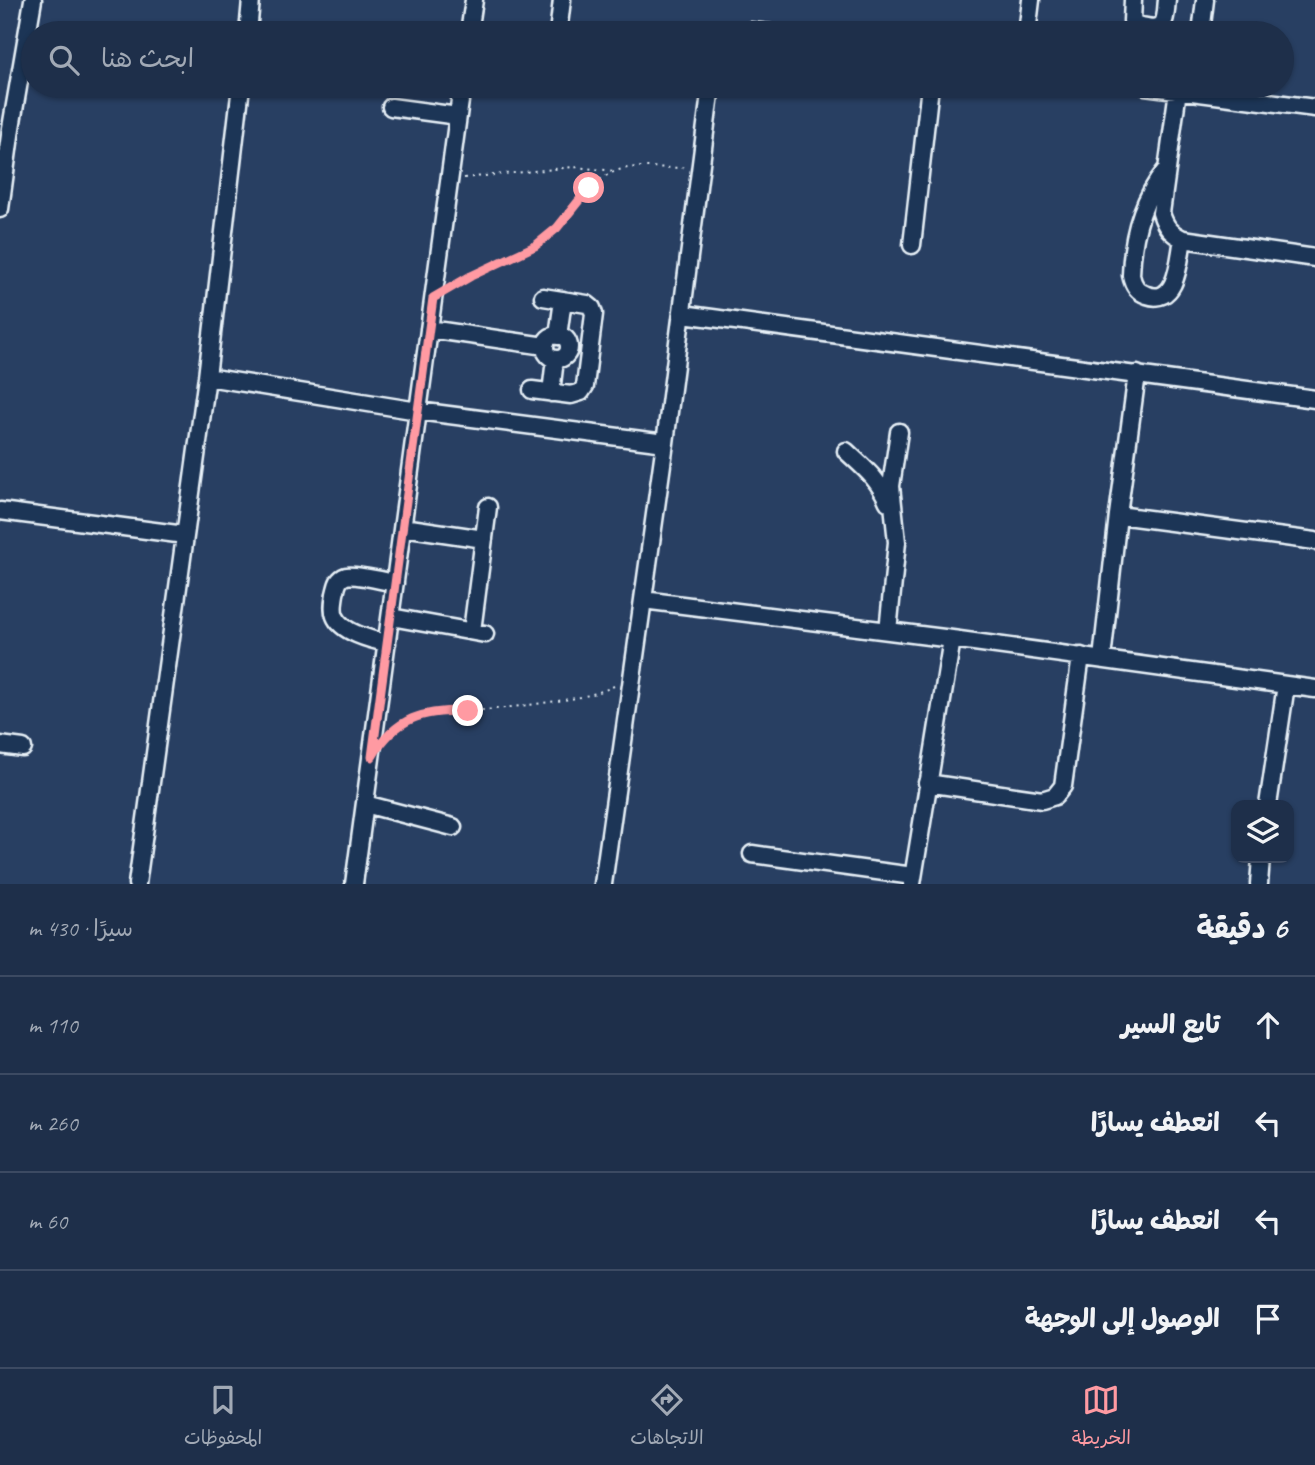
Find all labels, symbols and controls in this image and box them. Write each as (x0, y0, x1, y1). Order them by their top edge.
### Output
search box (21, 21, 1294, 98)
icon: search (45, 41, 83, 79)
text: ابحث هنا (101, 42, 194, 75)
route start (573, 172, 604, 203)
route end (452, 695, 483, 726)
map controls (1231, 800, 1294, 863)
button: layers (1231, 800, 1294, 863)
text: 6 دقيقة (1196, 909, 1287, 947)
text: سيرًا · 430 m (28, 914, 133, 943)
icon: ahead (1249, 1006, 1287, 1044)
text: تابع السير (1121, 1008, 1220, 1041)
text: 110 m (28, 1011, 78, 1040)
icon: left (1249, 1104, 1287, 1142)
text: انعطف يسارًا (1091, 1106, 1220, 1139)
text: 260 m (28, 1109, 78, 1138)
icon: left (1249, 1202, 1287, 1240)
text: انعطف يسارًا (1091, 1204, 1220, 1237)
text: 60 m (28, 1207, 67, 1236)
icon: arrive (1249, 1300, 1287, 1338)
text: الوصول إلى الوجهة (1025, 1302, 1220, 1335)
tab: المحفوظات (184, 1381, 262, 1454)
tab: الاتجاهات (630, 1381, 704, 1454)
tab: الخريطة (1072, 1381, 1131, 1454)

